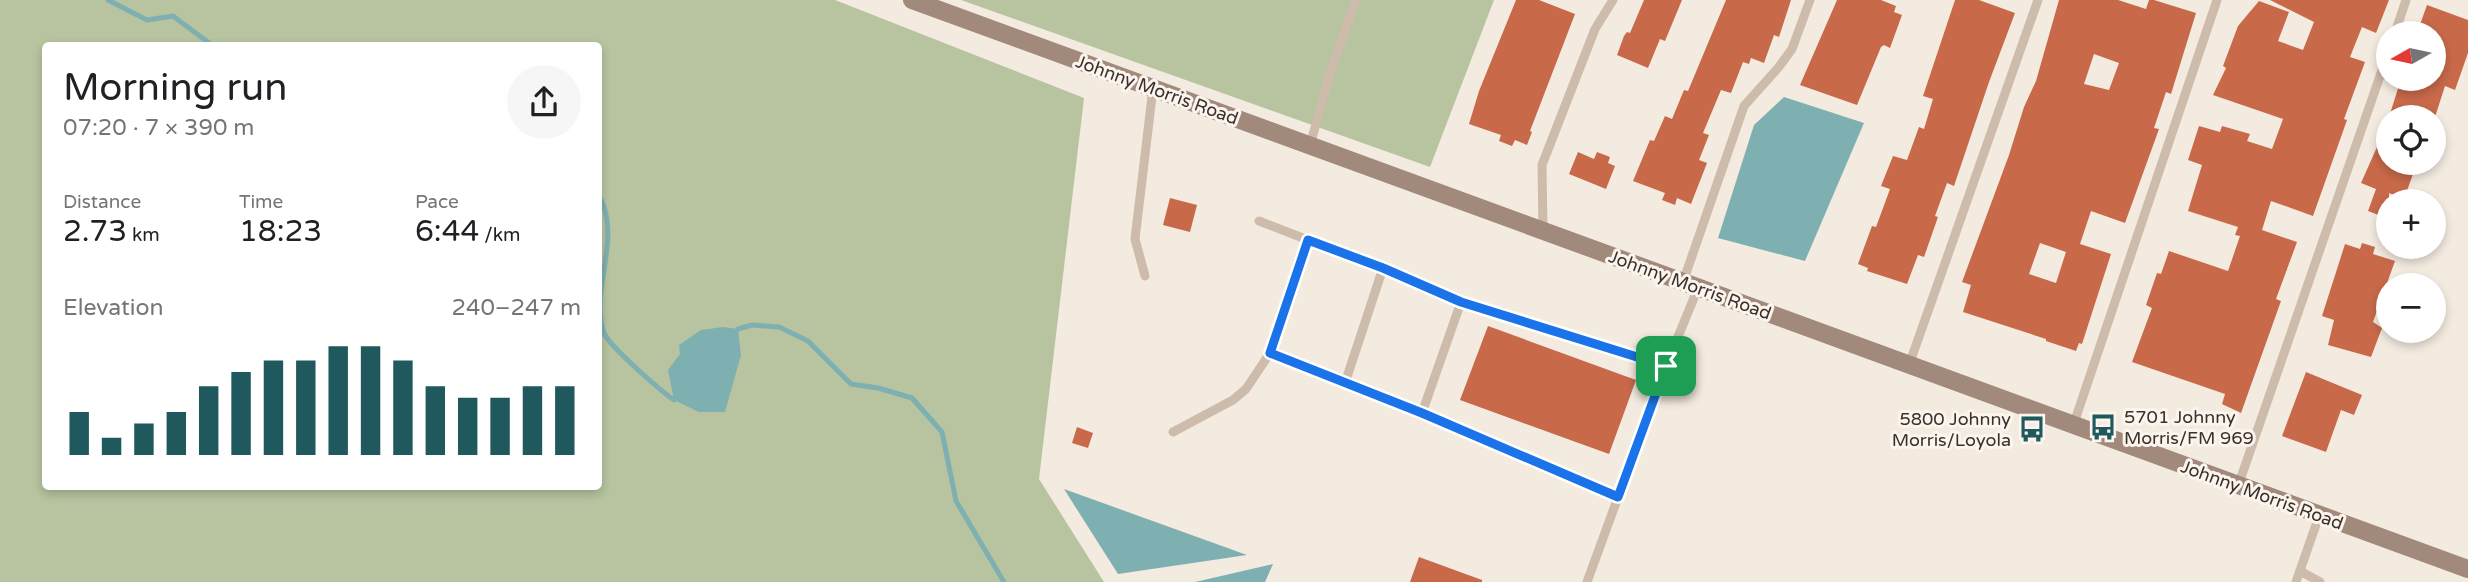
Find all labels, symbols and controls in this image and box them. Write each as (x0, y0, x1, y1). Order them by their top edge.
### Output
north arrow (2376, 21, 2446, 91)
map controls (2376, 21, 2446, 343)
street label: Johnny Morris Road (1073, 50, 1241, 130)
text: Morning run (63, 65, 287, 111)
button: share (507, 65, 581, 139)
button: locate (2376, 105, 2446, 175)
text: 07:20 · 7 × 390 m (63, 114, 254, 142)
button: + (2376, 189, 2446, 259)
text: Distance (63, 191, 141, 213)
text: Time (239, 191, 283, 213)
text: Pace (415, 191, 459, 213)
text: 2.73 (63, 213, 127, 250)
text: 18:23 (239, 213, 322, 250)
text: 6:44 (415, 213, 479, 250)
text: km (127, 224, 160, 246)
text: /km (479, 224, 520, 246)
street label: Johnny Morris Road (1606, 245, 1774, 325)
button: − (2376, 273, 2446, 343)
text: Elevation (63, 294, 164, 322)
text: 240–247 m (452, 294, 581, 322)
pin (1636, 336, 1696, 396)
icon: arrive (1647, 347, 1685, 385)
place label: 5701 Johnny Morris/FM 969 (2124, 406, 2254, 449)
place label: 5800 Johnny Morris/Loyola (1892, 408, 2011, 451)
bus stop icon: 5701 Johnny Morris/FM 969 (2088, 412, 2118, 442)
bus stop icon: 5800 Johnny Morris/Loyola (2017, 414, 2047, 444)
street label: Johnny Morris Road (2178, 455, 2346, 535)

